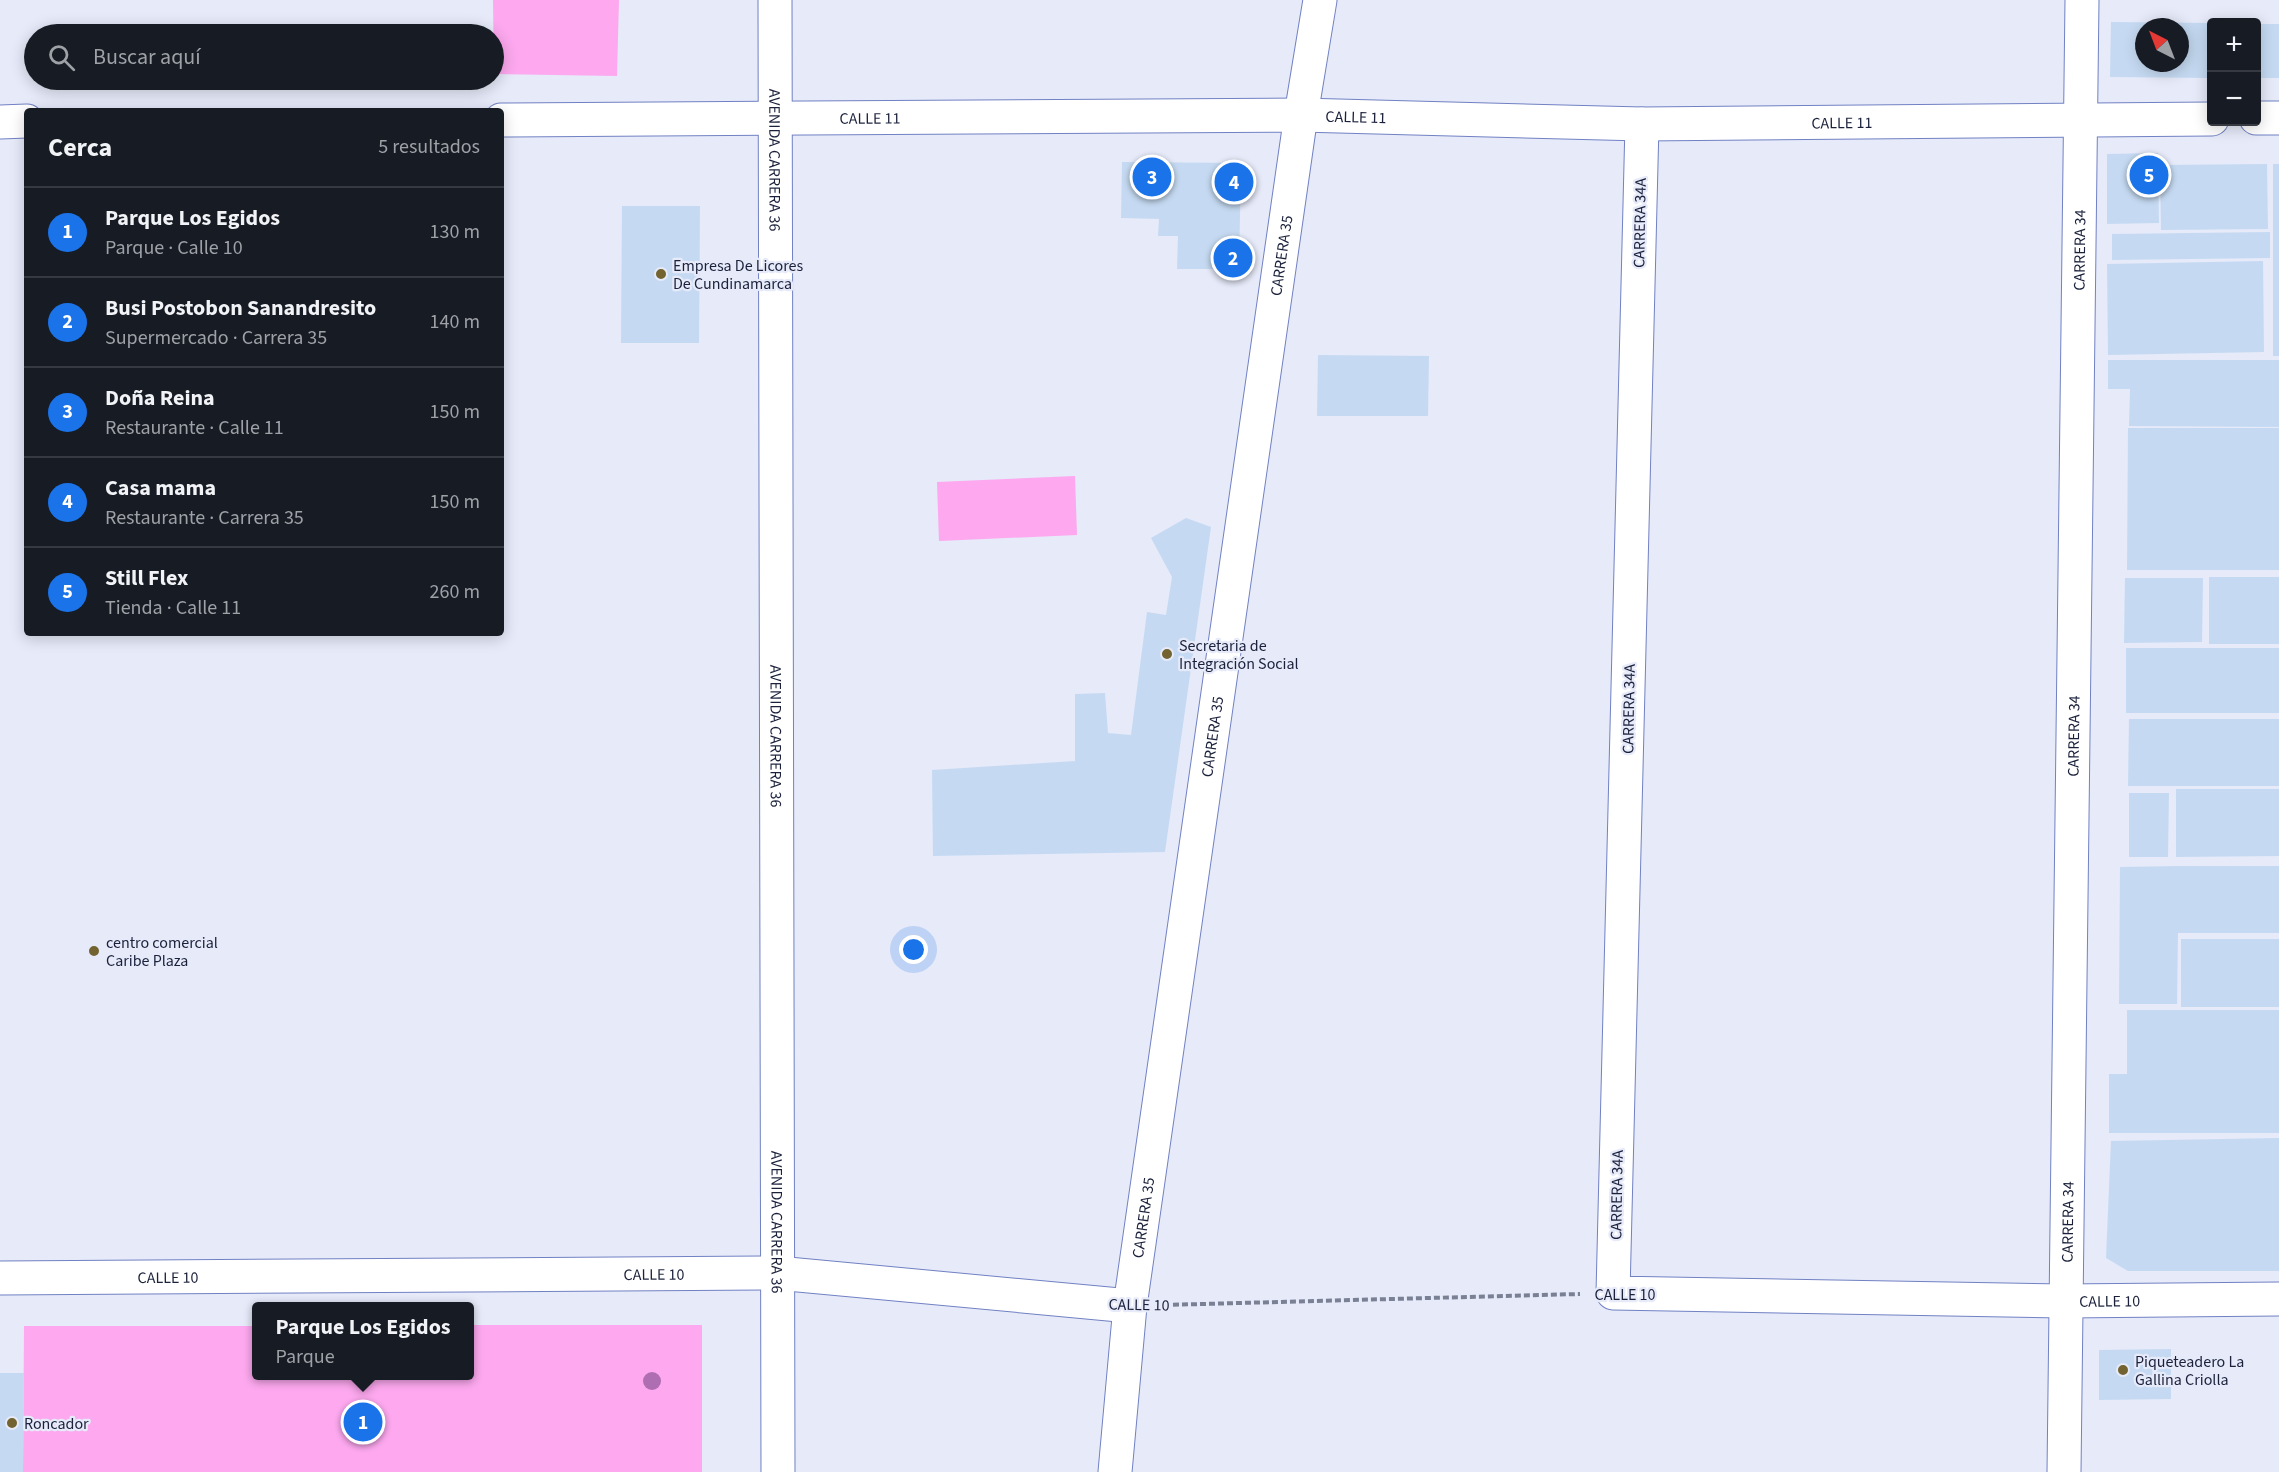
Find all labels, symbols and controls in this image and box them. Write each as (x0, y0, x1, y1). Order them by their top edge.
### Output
north arrow (2135, 18, 2189, 72)
map controls (2207, 18, 2261, 126)
button: + (2207, 18, 2261, 72)
search box (24, 24, 504, 90)
icon: search (45, 41, 78, 74)
text: Buscar aquí (93, 41, 201, 73)
button: − (2207, 72, 2261, 126)
street label: AVENIDA CARRERA 36 (763, 89, 785, 231)
street label: CALLE 11 (1325, 106, 1387, 129)
street label: CALLE 11 (839, 108, 901, 130)
street label: CALLE 11 (1811, 112, 1872, 135)
text: Cerca (48, 129, 112, 166)
text: 5 resultados (378, 133, 480, 161)
pin: 5 (2130, 152, 2168, 198)
pin: 3 (1132, 154, 1172, 200)
pin: 4 (1214, 160, 1254, 204)
street label: CARRERA 34A (1628, 178, 1652, 268)
text: Parque Los Egidos (105, 202, 280, 234)
street label: CARRERA 34 (2068, 209, 2091, 291)
street label: CARRERA 35 (1265, 214, 1299, 297)
text: 1 (62, 218, 73, 246)
text: 130 m (430, 218, 480, 246)
text: Parque · Calle 10 (105, 234, 243, 262)
pin: 2 (1214, 236, 1252, 280)
place label: Empresa De Licores De Cundinamarca (673, 255, 804, 295)
marker: Empresa De Licores De Cundinamarca (654, 267, 668, 281)
text: Busi Postobon Sanandresito (105, 292, 376, 324)
text: 2 (62, 308, 73, 336)
text: 140 m (430, 308, 480, 336)
text: Supermercado · Carrera 35 (105, 324, 327, 352)
text: Doña Reina (105, 382, 215, 414)
text: 3 (62, 398, 73, 426)
text: 150 m (430, 398, 480, 426)
text: Restaurante · Calle 11 (105, 414, 284, 442)
text: Casa mama (105, 472, 216, 504)
text: 4 (62, 488, 73, 516)
text: 150 m (430, 488, 480, 516)
text: Restaurante · Carrera 35 (105, 504, 304, 532)
text: Still Flex (105, 562, 188, 594)
text: 5 (62, 578, 73, 606)
text: 260 m (430, 578, 480, 606)
text: Tienda · Calle 11 (105, 594, 241, 622)
place label: Secretaria de Integración Social (1179, 635, 1299, 675)
marker: Secretaria de Integración Social (1160, 647, 1174, 661)
street label: CARRERA 34A (1617, 664, 1641, 754)
street label: AVENIDA CARRERA 36 (764, 665, 787, 807)
street label: CARRERA 35 (1196, 695, 1229, 778)
street label: CARRERA 34 (2063, 695, 2085, 777)
place label: centro comercial Caribe Plaza (106, 932, 218, 972)
your location (899, 935, 928, 964)
marker: centro comercial Caribe Plaza (87, 944, 101, 958)
street label: CARRERA 34A (1605, 1150, 1629, 1240)
street label: AVENIDA CARRERA 36 (765, 1151, 788, 1293)
street label: CARRERA 35 (1127, 1176, 1160, 1260)
street label: CARRERA 34 (2057, 1181, 2080, 1263)
street label: CALLE 10 (623, 1264, 685, 1286)
street label: CALLE 10 (137, 1267, 199, 1289)
street label: CALLE 10 (1595, 1284, 1655, 1306)
street label: CALLE 10 (2079, 1290, 2140, 1313)
street label: CALLE 10 (1108, 1293, 1170, 1317)
popup (252, 1302, 474, 1380)
text: Parque Los Egidos (275, 1311, 451, 1343)
text: Parque (275, 1343, 335, 1371)
place label: Piqueteadero La Gallina Criolla (2135, 1351, 2244, 1391)
marker: Piqueteadero La Gallina Criolla (2116, 1363, 2130, 1377)
pin: 1 (344, 1400, 382, 1444)
place label: Roncador (24, 1413, 89, 1435)
marker: Roncador (5, 1416, 19, 1430)

